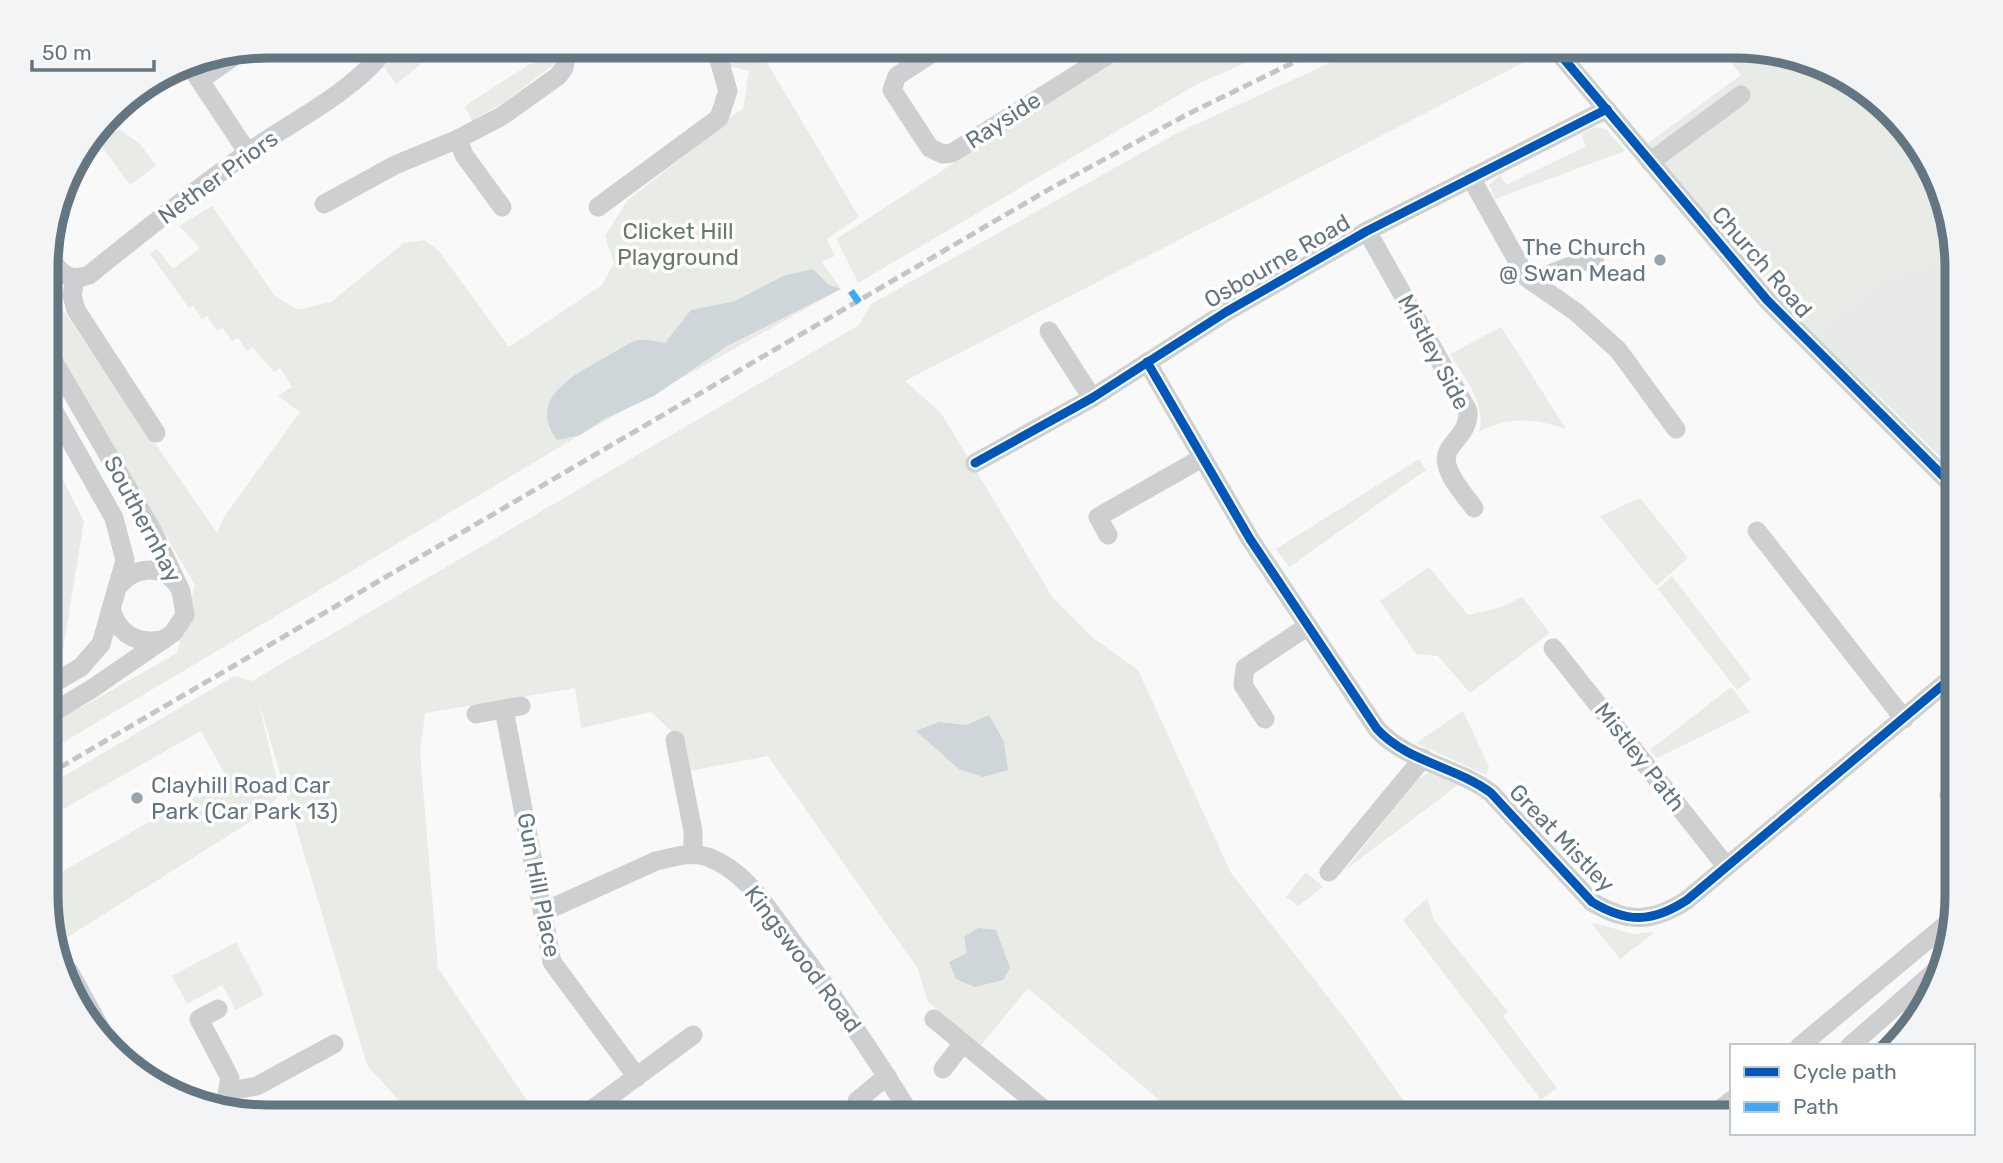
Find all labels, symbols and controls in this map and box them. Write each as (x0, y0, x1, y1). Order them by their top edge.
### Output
scale bar (32, 28, 154, 72)
text: 50 m (42, 40, 92, 65)
street label: Rayside (960, 85, 1046, 155)
street label: Nether Priors (153, 124, 283, 230)
street label: Church Road (1706, 201, 1818, 323)
street label: Osbourne Road (1199, 208, 1355, 314)
park label: Clicket Hill Playground (617, 217, 739, 271)
place label: The Church @ Swan Mead (1499, 233, 1646, 287)
marker: The Church @ Swan Mead (1652, 252, 1668, 268)
street label: Mistley Side (1392, 289, 1476, 415)
street label: Southernhay (98, 451, 188, 587)
street label: Mistley Path (1589, 697, 1691, 817)
place label: Clayhill Road Car Park (Car Park 13) (151, 771, 338, 825)
street label: Great Mistley (1503, 778, 1621, 898)
marker: Clayhill Road Car Park (Car Park 13) (129, 790, 145, 806)
street label: Gun Hill Place (511, 810, 567, 960)
street label: Kingswood Road (739, 880, 867, 1038)
legend (1730, 1044, 1975, 1135)
text: Cycle path (1793, 1059, 1897, 1084)
text: Path (1793, 1094, 1839, 1119)

